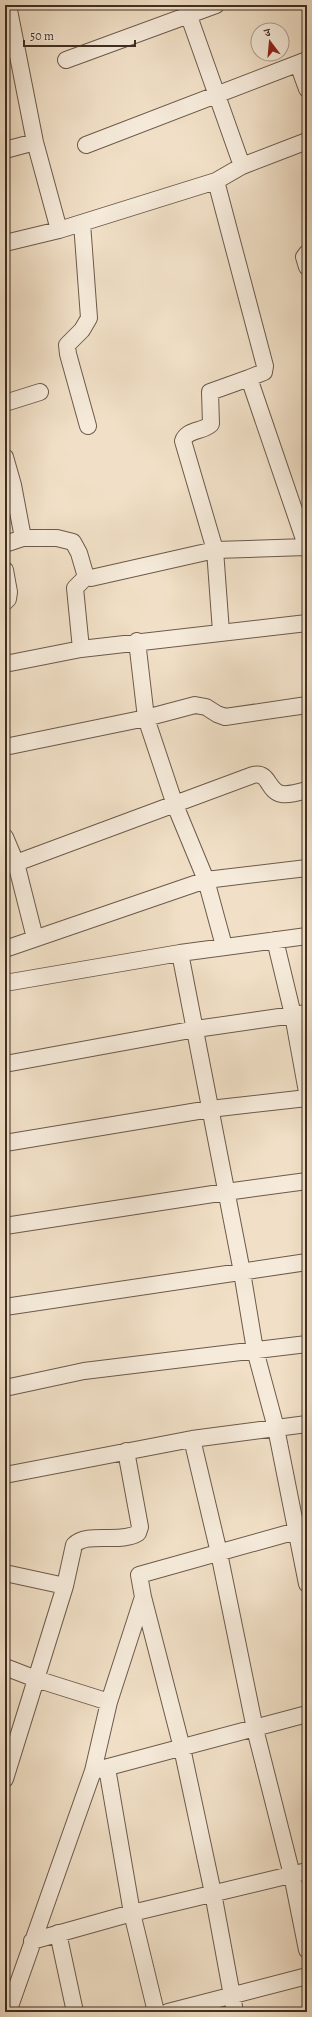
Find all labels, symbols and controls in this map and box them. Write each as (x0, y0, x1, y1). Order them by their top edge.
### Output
scale bar (24, 22, 135, 48)
north arrow (250, 22, 290, 62)
text: उ (262, 25, 273, 41)
text: 50 m (30, 28, 54, 44)

